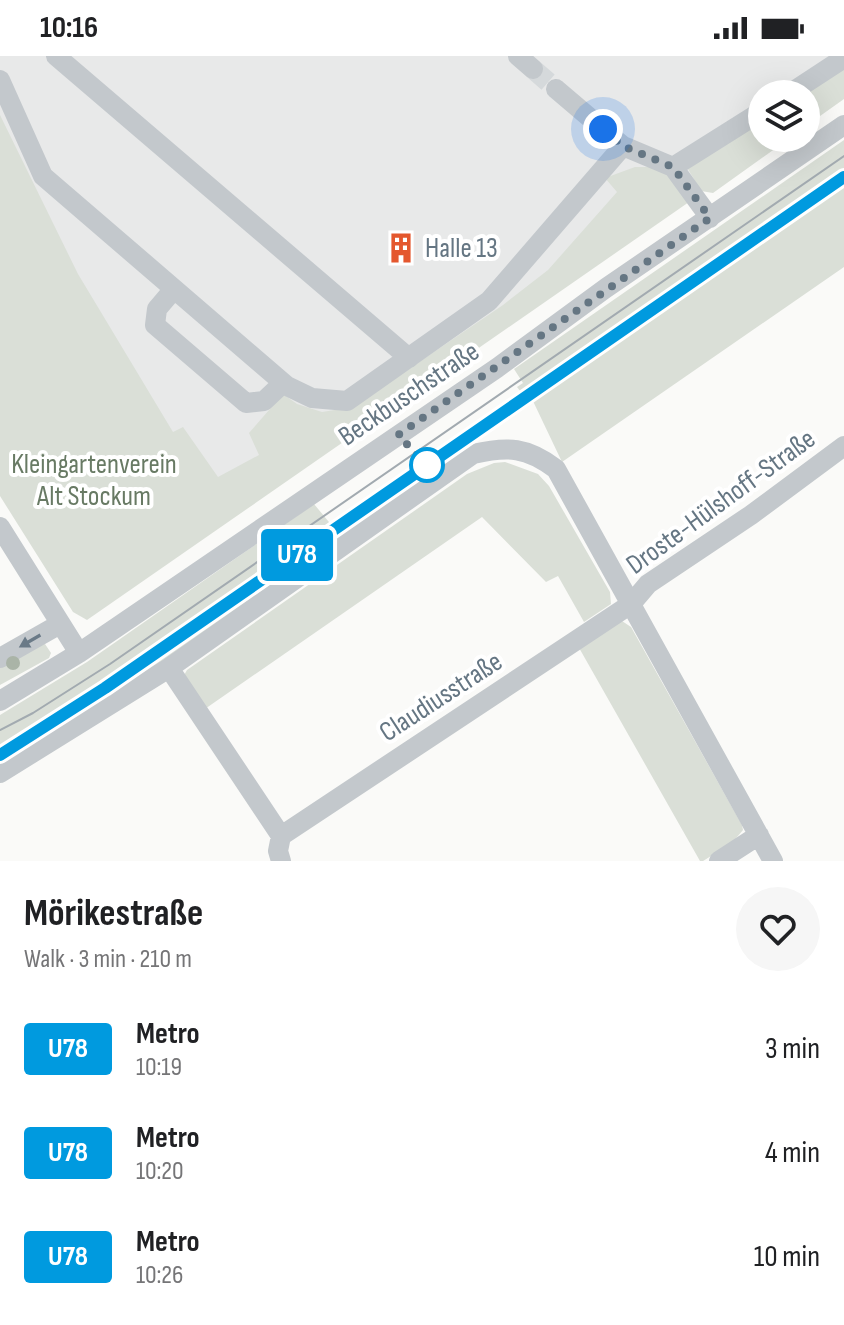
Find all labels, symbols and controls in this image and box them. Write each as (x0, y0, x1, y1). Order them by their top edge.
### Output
text: 10:16 (40, 10, 98, 46)
map controls (748, 80, 820, 152)
button: layers (748, 80, 820, 152)
your location (583, 109, 623, 149)
building icon: Halle 13 (384, 231, 418, 265)
place label: Halle 13 (425, 232, 498, 265)
street label: Beckbuschstraße (333, 335, 485, 453)
street label: Droste-Hülshoff-Straße (620, 422, 822, 582)
park label: Kleingartenverein Alt Stockum (11, 448, 177, 513)
unlabelled marker (410, 448, 444, 482)
line badge: U78 (251, 529, 343, 581)
text: U78 (277, 538, 317, 571)
one-way arrow (19, 634, 41, 648)
street label: Claudiusstraße (373, 645, 509, 749)
button: heart (736, 887, 820, 971)
text: Mörikestraße (24, 891, 203, 936)
text: Walk · 3 min · 210 m (24, 944, 192, 975)
text: Metro (136, 1016, 200, 1052)
text: 3 min (765, 1031, 820, 1067)
text: U78 (48, 1032, 88, 1065)
text: 10:19 (136, 1052, 182, 1083)
text: Metro (136, 1120, 200, 1156)
text: 4 min (765, 1135, 820, 1171)
text: U78 (48, 1136, 88, 1169)
text: 10:20 (136, 1156, 184, 1187)
text: Metro (136, 1224, 200, 1260)
text: 10 min (754, 1239, 820, 1275)
text: U78 (48, 1240, 88, 1273)
text: 10:26 (136, 1260, 183, 1291)

